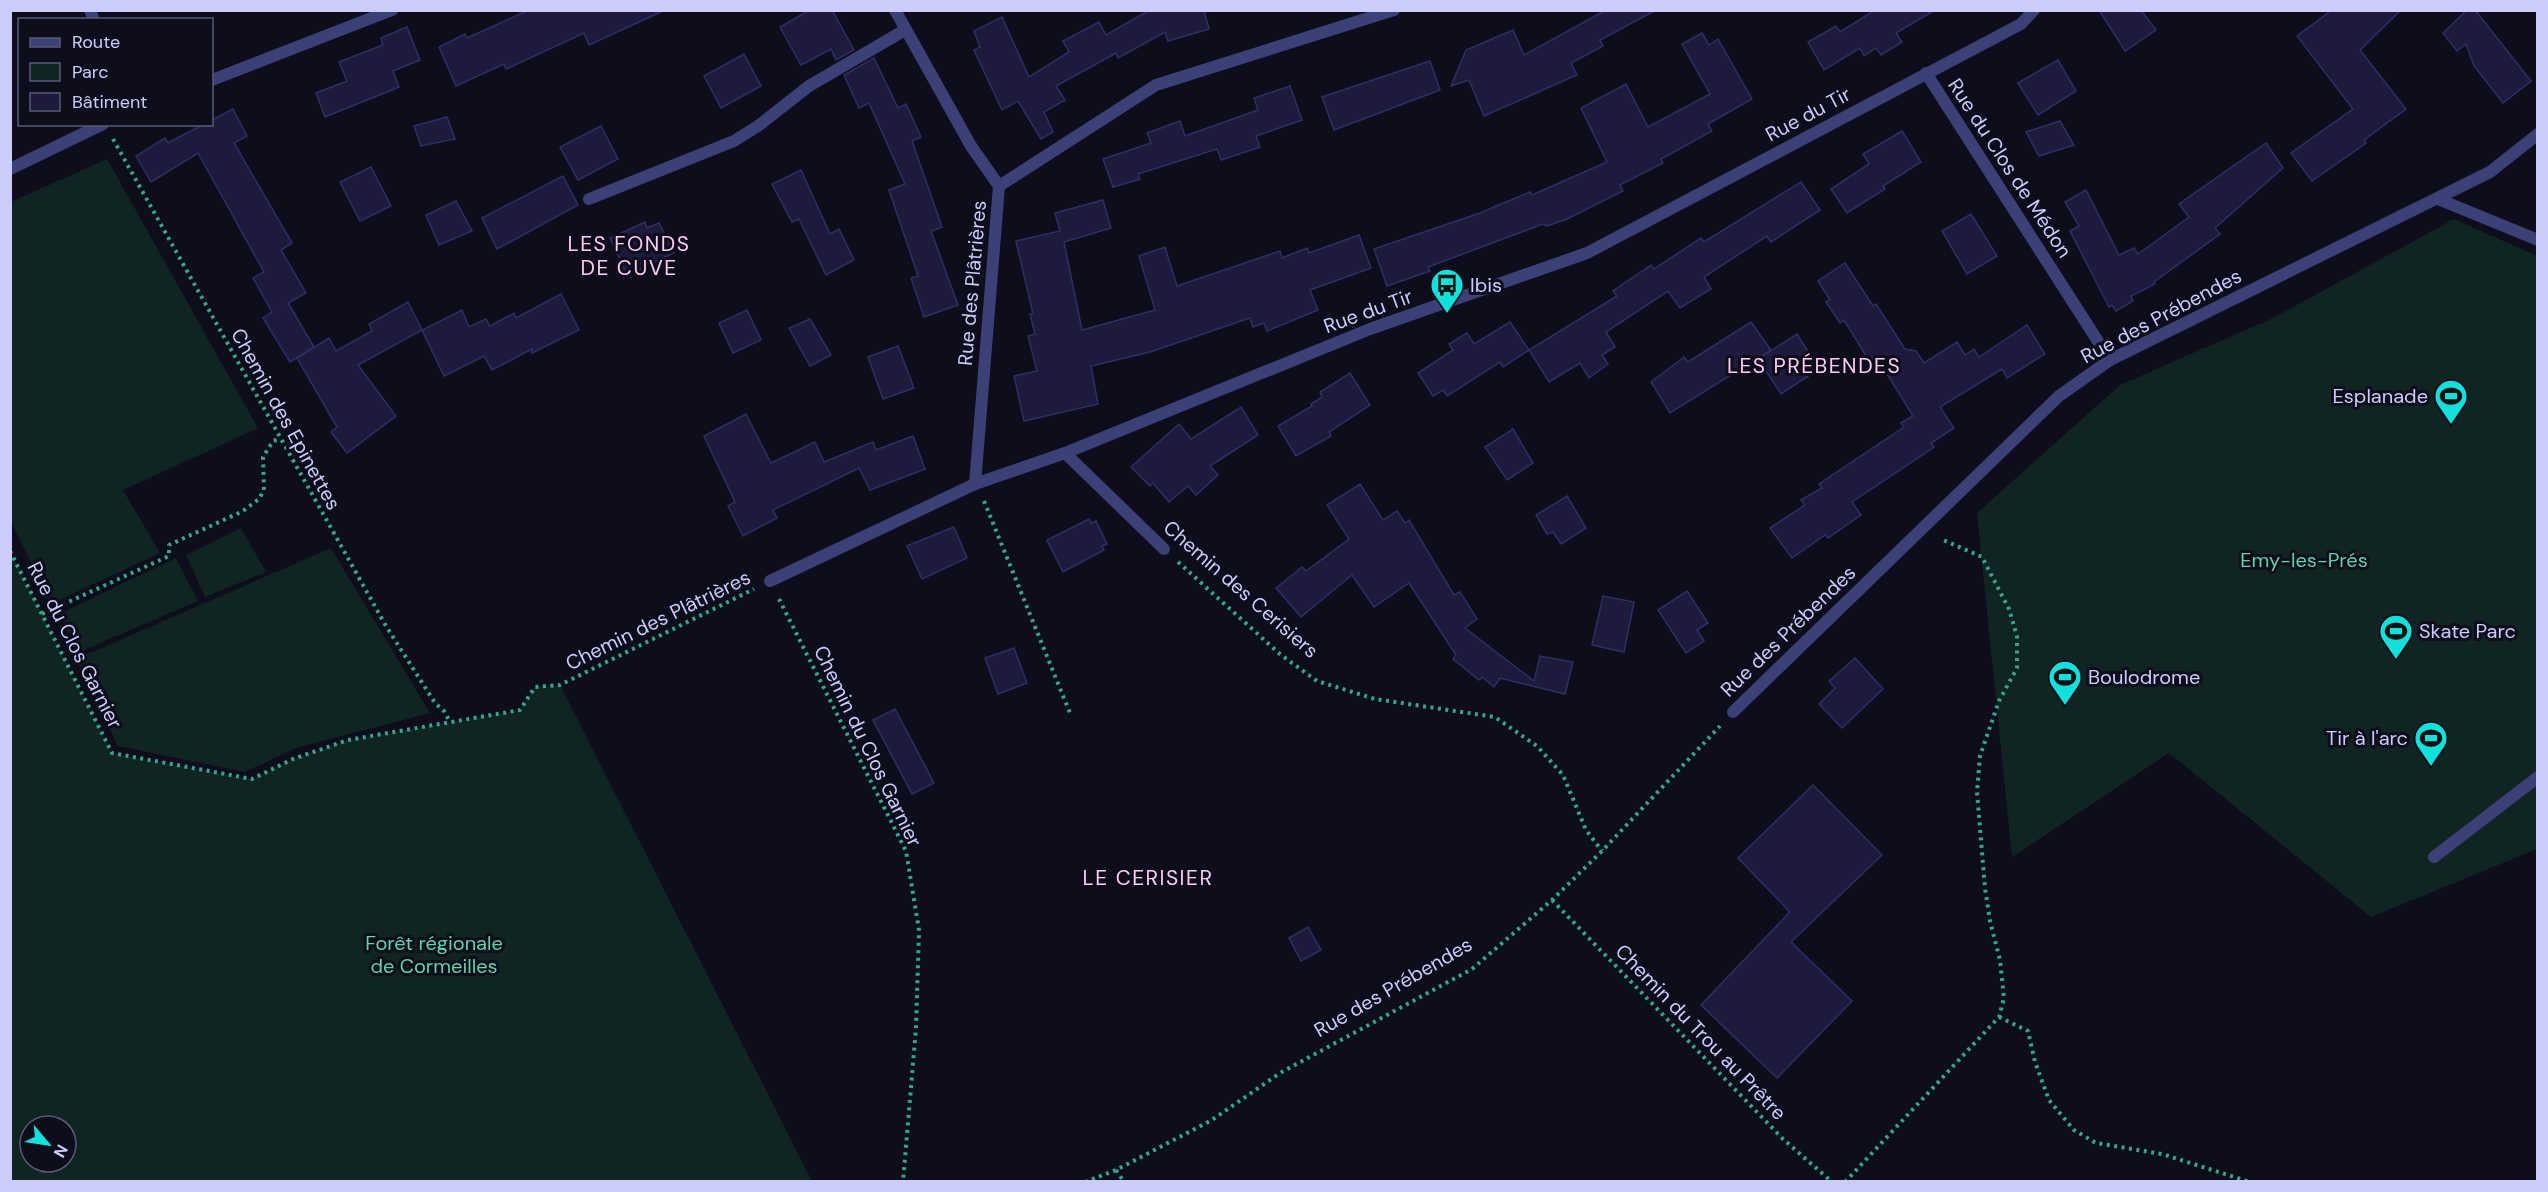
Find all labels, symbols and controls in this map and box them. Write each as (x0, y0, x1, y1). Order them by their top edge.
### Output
legend (18, 18, 213, 126)
text: Route (72, 30, 120, 54)
text: Parc (72, 60, 108, 84)
street label: Rue du Clos de Médon (1942, 73, 2078, 263)
street label: Rue du Tir (1761, 81, 1855, 147)
text: Bâtiment (72, 90, 147, 114)
street label: Rue des Plâtrières (952, 199, 992, 367)
district label: LES FONDS DE CUVE (568, 230, 690, 282)
street label: Rue des Prébendes (2076, 263, 2246, 369)
bus stop icon: Ibis (1429, 267, 1465, 314)
place label: Ibis (1470, 272, 1502, 298)
street label: Rue du Tir (1320, 283, 1416, 339)
street label: Chemin des Epinettes (225, 324, 347, 514)
district label: LES PRÉBENDES (1727, 352, 1901, 380)
sports icon: Esplanade (2433, 378, 2469, 425)
place label: Esplanade (2333, 383, 2428, 409)
street label: Chemin des Cerisiers (1158, 514, 1324, 664)
park label: Emy-les-Prés (2240, 547, 2368, 573)
street label: Rue du Clos Garnier (22, 557, 128, 733)
street label: Rue des Prébendes (1715, 560, 1861, 702)
street label: Chemin des Plâtrières (561, 564, 755, 676)
sports icon: Skate Parc (2378, 613, 2414, 660)
place label: Skate Parc (2419, 618, 2516, 644)
street label: Chemin du Clos Garnier (808, 641, 928, 851)
sports icon: Boulodrome (2047, 659, 2083, 706)
place label: Boulodrome (2088, 664, 2200, 690)
sports icon: Tir à l'arc (2413, 720, 2449, 767)
place label: Tir à l'arc (2326, 725, 2408, 751)
district label: LE CERISIER (1083, 864, 1213, 892)
park label: Forêt régionale de Cormeilles (365, 930, 503, 979)
street label: Rue des Prébendes (1309, 931, 1477, 1043)
street label: Chemin du Trou au Prêtre (1610, 938, 1792, 1126)
north arrow (18, 1114, 78, 1174)
text: N (49, 1141, 73, 1161)

